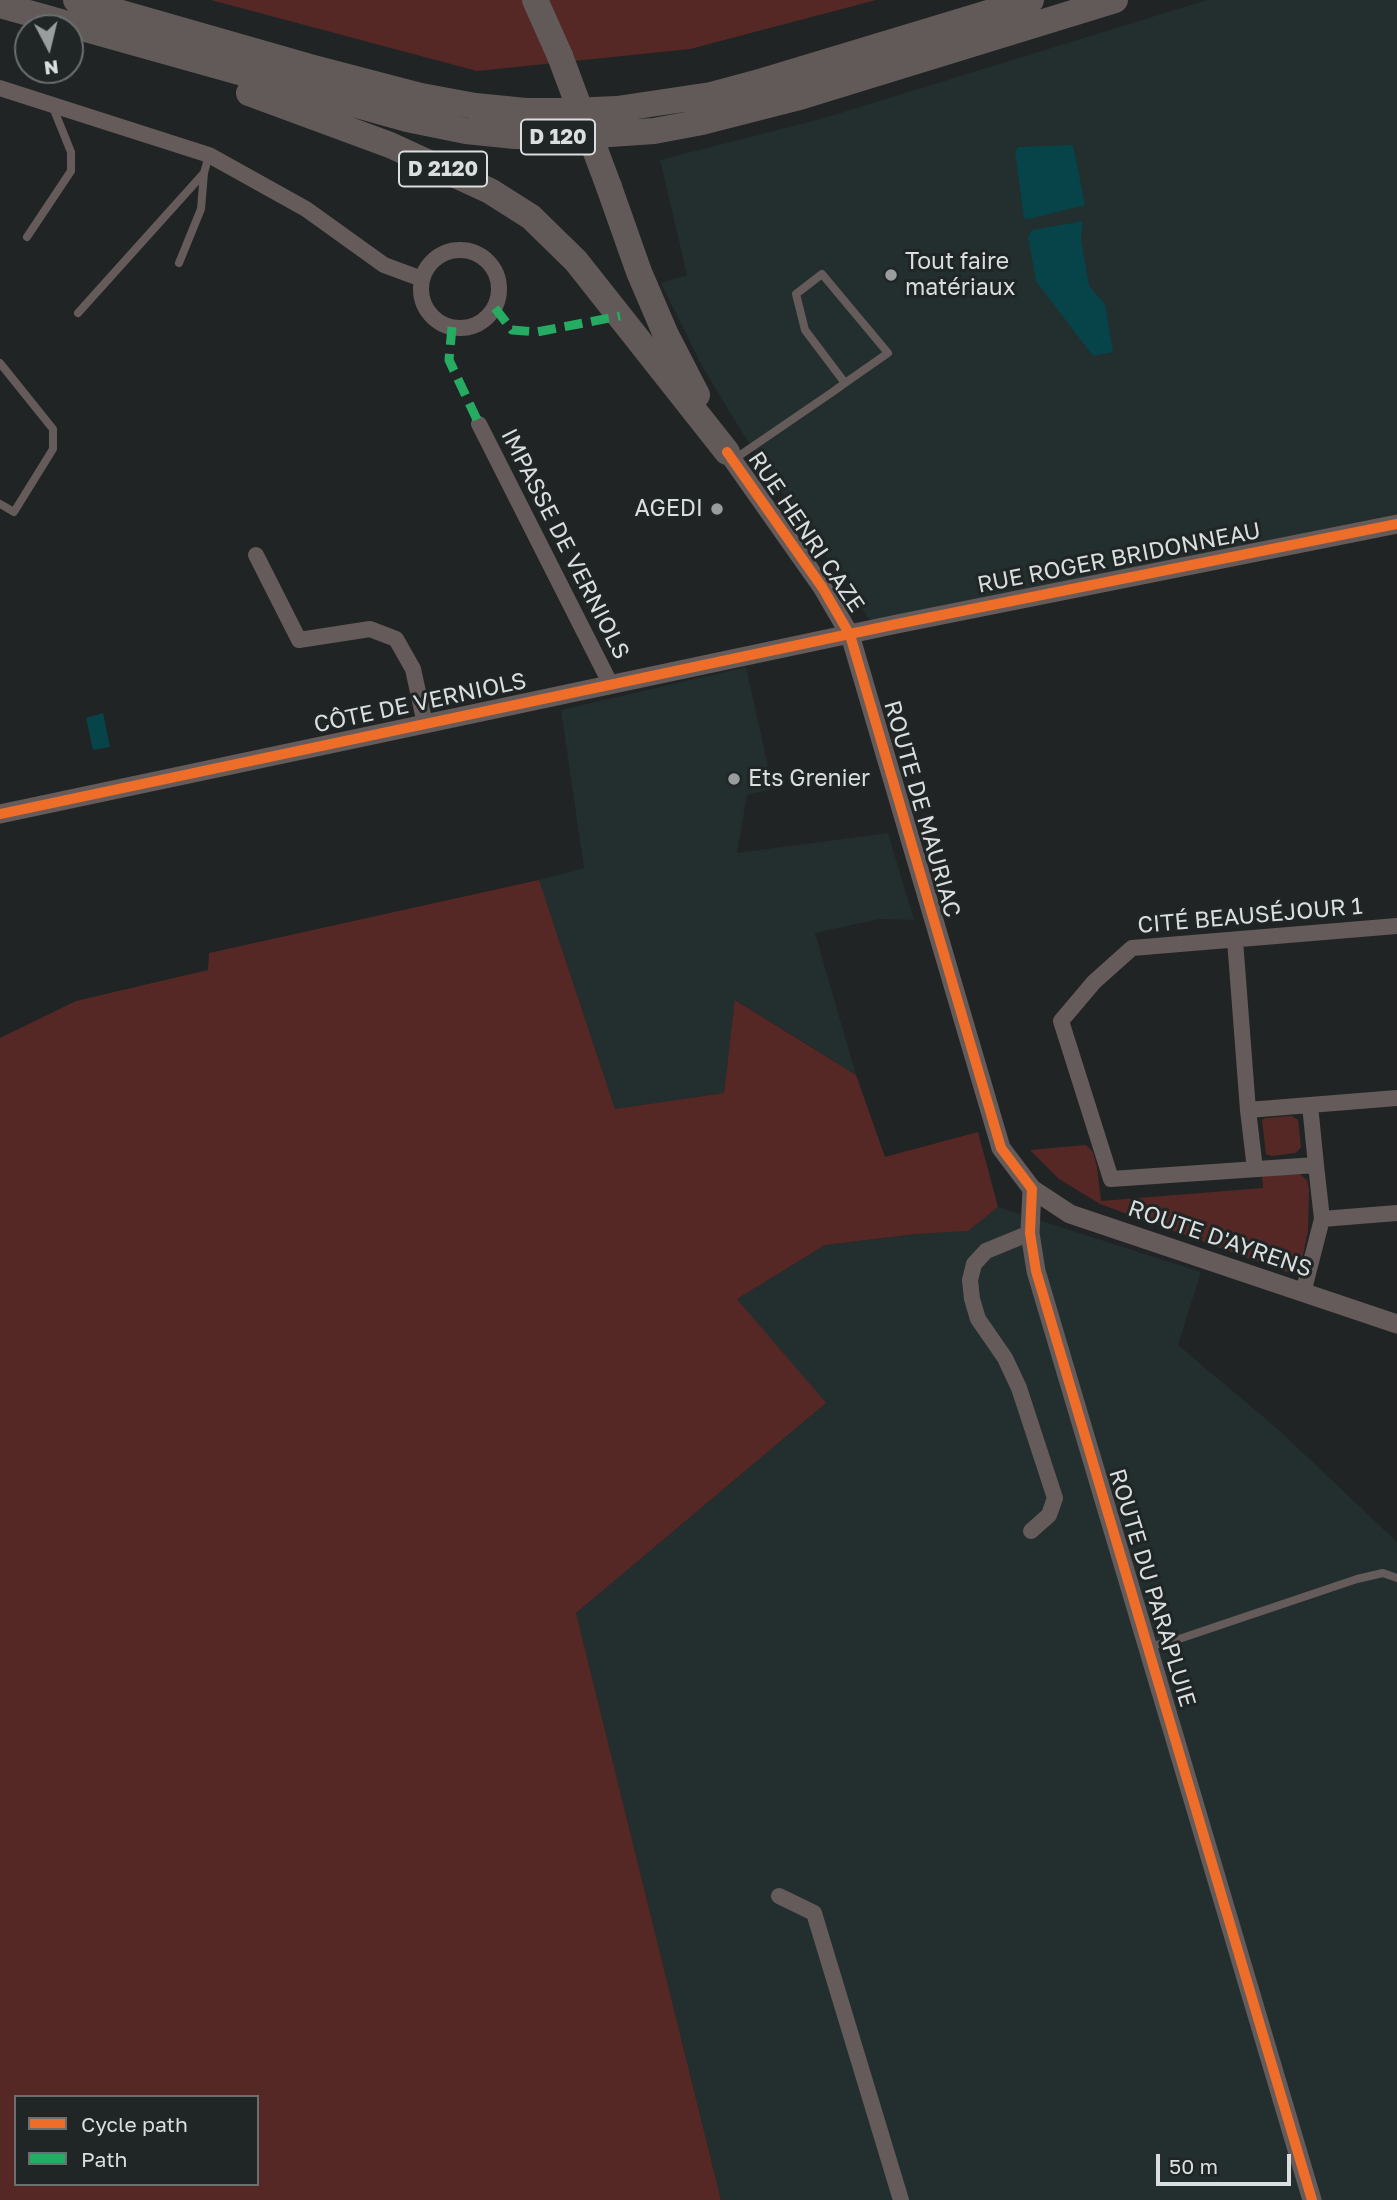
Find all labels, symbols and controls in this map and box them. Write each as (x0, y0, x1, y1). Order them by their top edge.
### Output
north arrow (14, 14, 84, 84)
text: N (43, 56, 60, 81)
road number: D 120 (521, 120, 595, 154)
road number: D 2120 (399, 152, 487, 186)
place label: Tout faire matériaux (905, 248, 1015, 302)
marker: Tout faire matériaux (883, 267, 899, 283)
street label: IMPASSE DE VERNIOLS (495, 424, 635, 664)
street label: RUE HENRI CAZE (742, 446, 870, 618)
place label: AGEDI (634, 495, 703, 523)
marker: AGEDI (709, 501, 725, 517)
street label: RUE ROGER BRIDONNEAU (975, 517, 1263, 599)
street label: CÔTE DE VERNIOLS (311, 667, 529, 739)
street label: ROUTE DE MAURIAC (878, 697, 966, 921)
place label: Ets Grenier (748, 765, 870, 793)
marker: Ets Grenier (726, 771, 742, 787)
street label: CITÉ BEAUSÉJOUR 1 (1136, 892, 1364, 940)
street label: ROUTE D'AYRENS (1124, 1195, 1316, 1283)
street label: ROUTE DU PARAPLUIE (1103, 1466, 1201, 1710)
legend (14, 2095, 259, 2186)
text: Cycle path (81, 2111, 188, 2137)
scale bar (1159, 2140, 1294, 2184)
text: Path (81, 2146, 128, 2172)
text: 50 m (1169, 2153, 1218, 2179)

